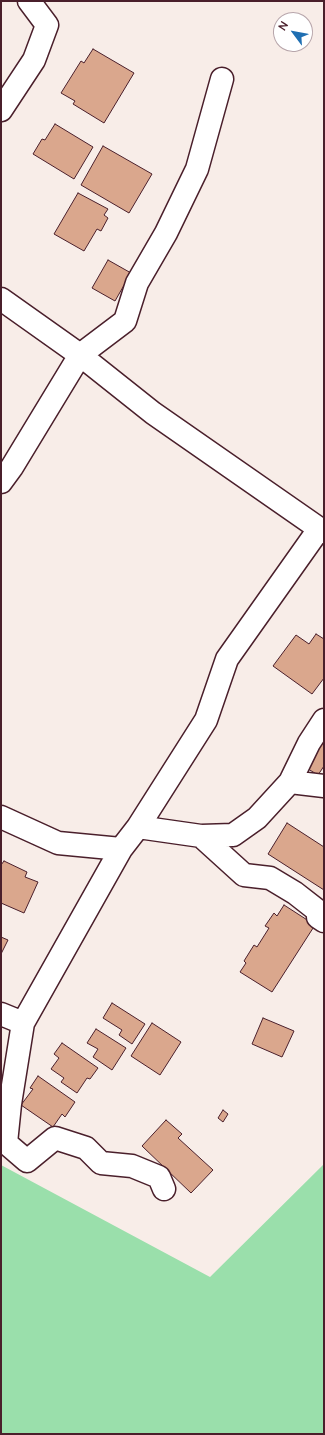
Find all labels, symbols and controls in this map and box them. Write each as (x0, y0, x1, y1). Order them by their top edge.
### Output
north arrow (273, 12, 313, 52)
text: N (275, 19, 291, 33)

